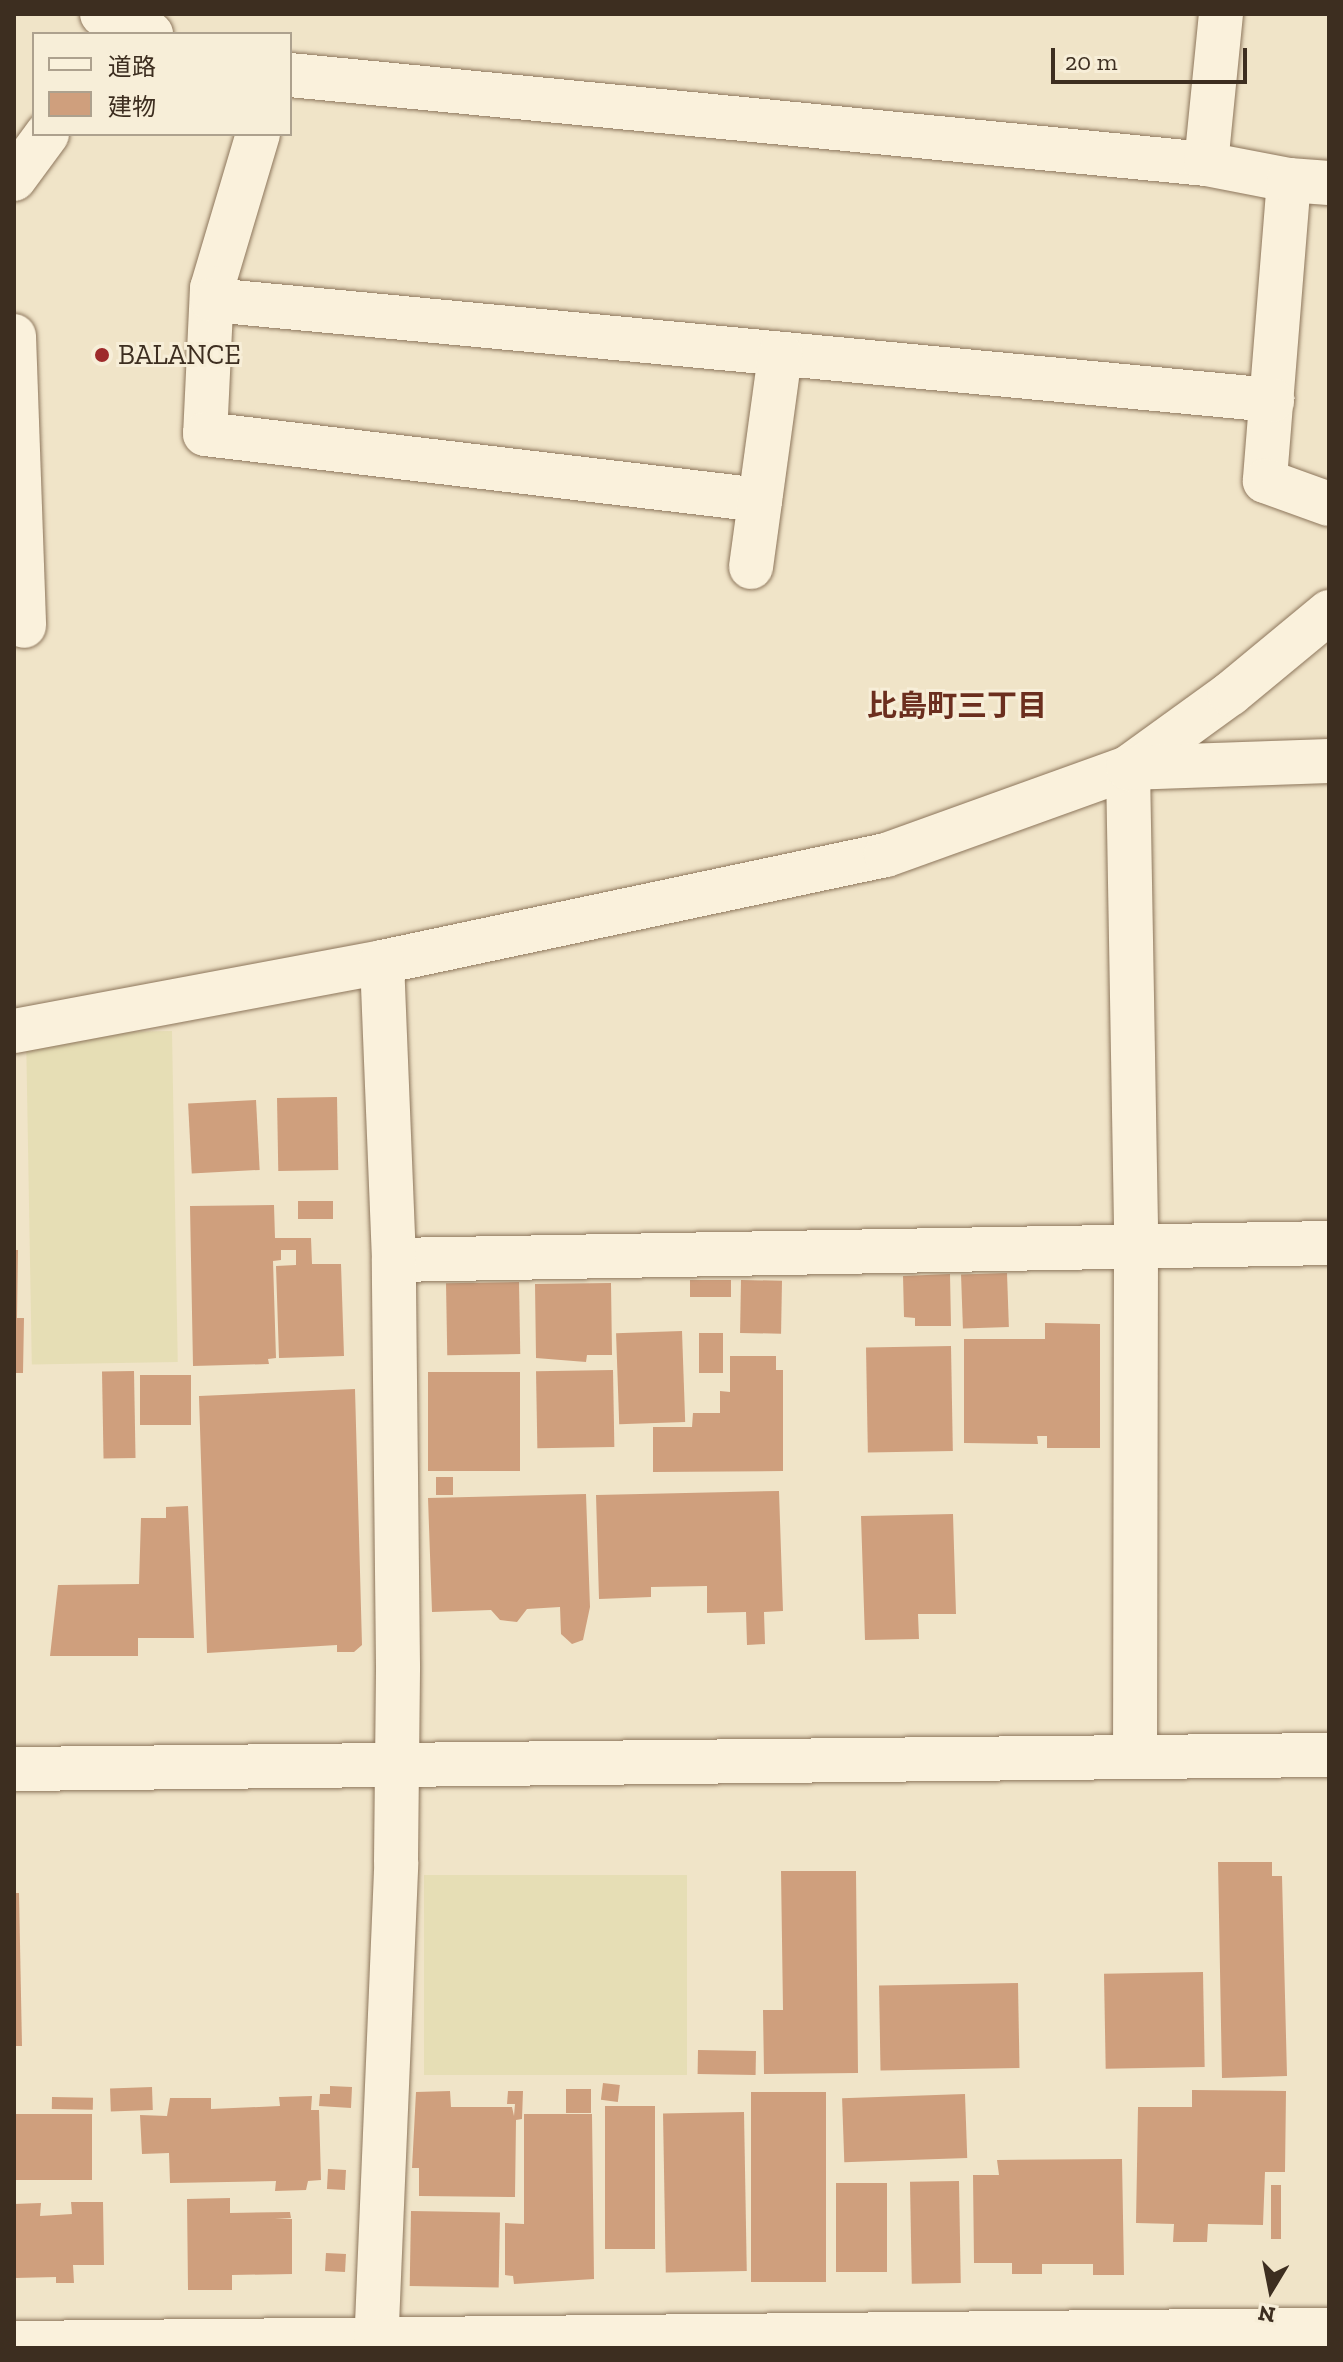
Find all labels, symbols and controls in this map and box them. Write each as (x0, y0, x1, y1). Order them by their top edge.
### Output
legend (32, 32, 292, 136)
scale bar (1055, 32, 1251, 82)
text: 20 m (1065, 47, 1117, 76)
text: 道路 (108, 52, 156, 81)
text: 建物 (108, 92, 156, 121)
place label: BALANCE (118, 338, 241, 372)
marker: BALANCE (93, 346, 111, 364)
district label: 比島町三丁目 (867, 688, 1047, 724)
north arrow (1231, 2250, 1311, 2330)
text: N (1256, 2299, 1277, 2329)

